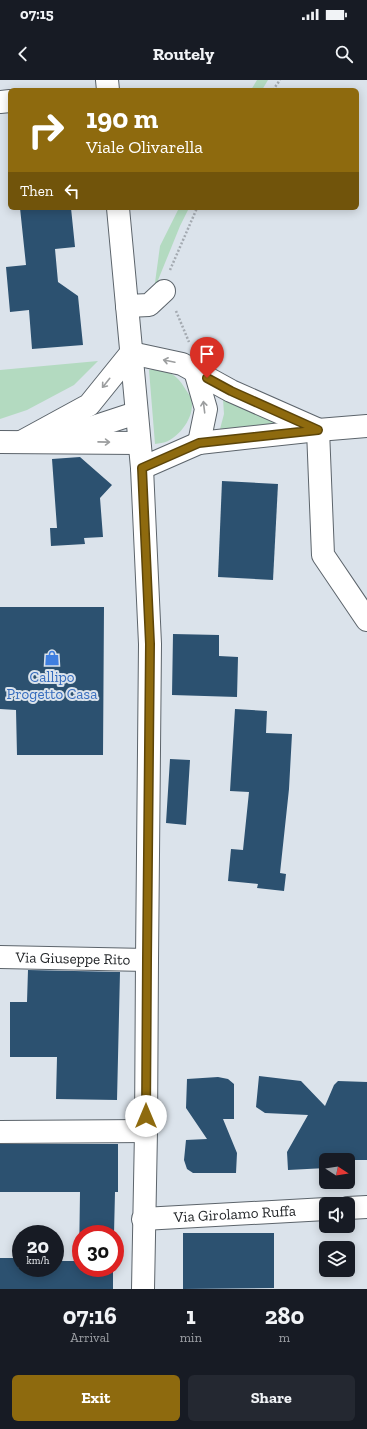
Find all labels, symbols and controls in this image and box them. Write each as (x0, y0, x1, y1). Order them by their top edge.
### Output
text: 07:15 (20, 5, 54, 23)
icon: back (12, 43, 34, 65)
text: Routely (153, 43, 214, 65)
icon: search (333, 43, 355, 65)
text: 190 m (86, 102, 158, 135)
icon: right (20, 104, 72, 156)
text: Viale Olivarella (86, 136, 203, 158)
icon: left (61, 180, 83, 202)
text: Then (20, 182, 53, 200)
pin (190, 337, 224, 378)
icon: arrive (196, 343, 218, 365)
one-way arrow (163, 356, 176, 364)
one-way arrow (102, 378, 111, 389)
one-way arrow (200, 401, 208, 414)
one-way arrow (97, 438, 110, 446)
shop icon: Callipo Progetto Casa (43, 649, 61, 667)
place label: Callipo Progetto Casa (7, 668, 97, 703)
street label: Via Giuseppe Rito (14, 948, 131, 969)
position arrow (125, 1095, 167, 1137)
north arrow (319, 1153, 355, 1189)
map controls (319, 1153, 355, 1277)
button: sound (319, 1197, 355, 1233)
street label: Via Girolamo Ruffa (172, 1202, 296, 1226)
speed limit sign: 30 (72, 1225, 124, 1277)
text: 20 (27, 1234, 49, 1258)
button: layers (319, 1241, 355, 1277)
text: km/h (27, 1255, 49, 1267)
text: 07:16 (63, 1301, 117, 1330)
text: 1 (186, 1301, 196, 1330)
text: 280 (265, 1301, 304, 1330)
text: Arrival (70, 1330, 109, 1345)
text: min (180, 1330, 202, 1345)
text: m (279, 1330, 290, 1345)
button: Exit (12, 1375, 180, 1421)
button: Share (188, 1375, 355, 1421)

